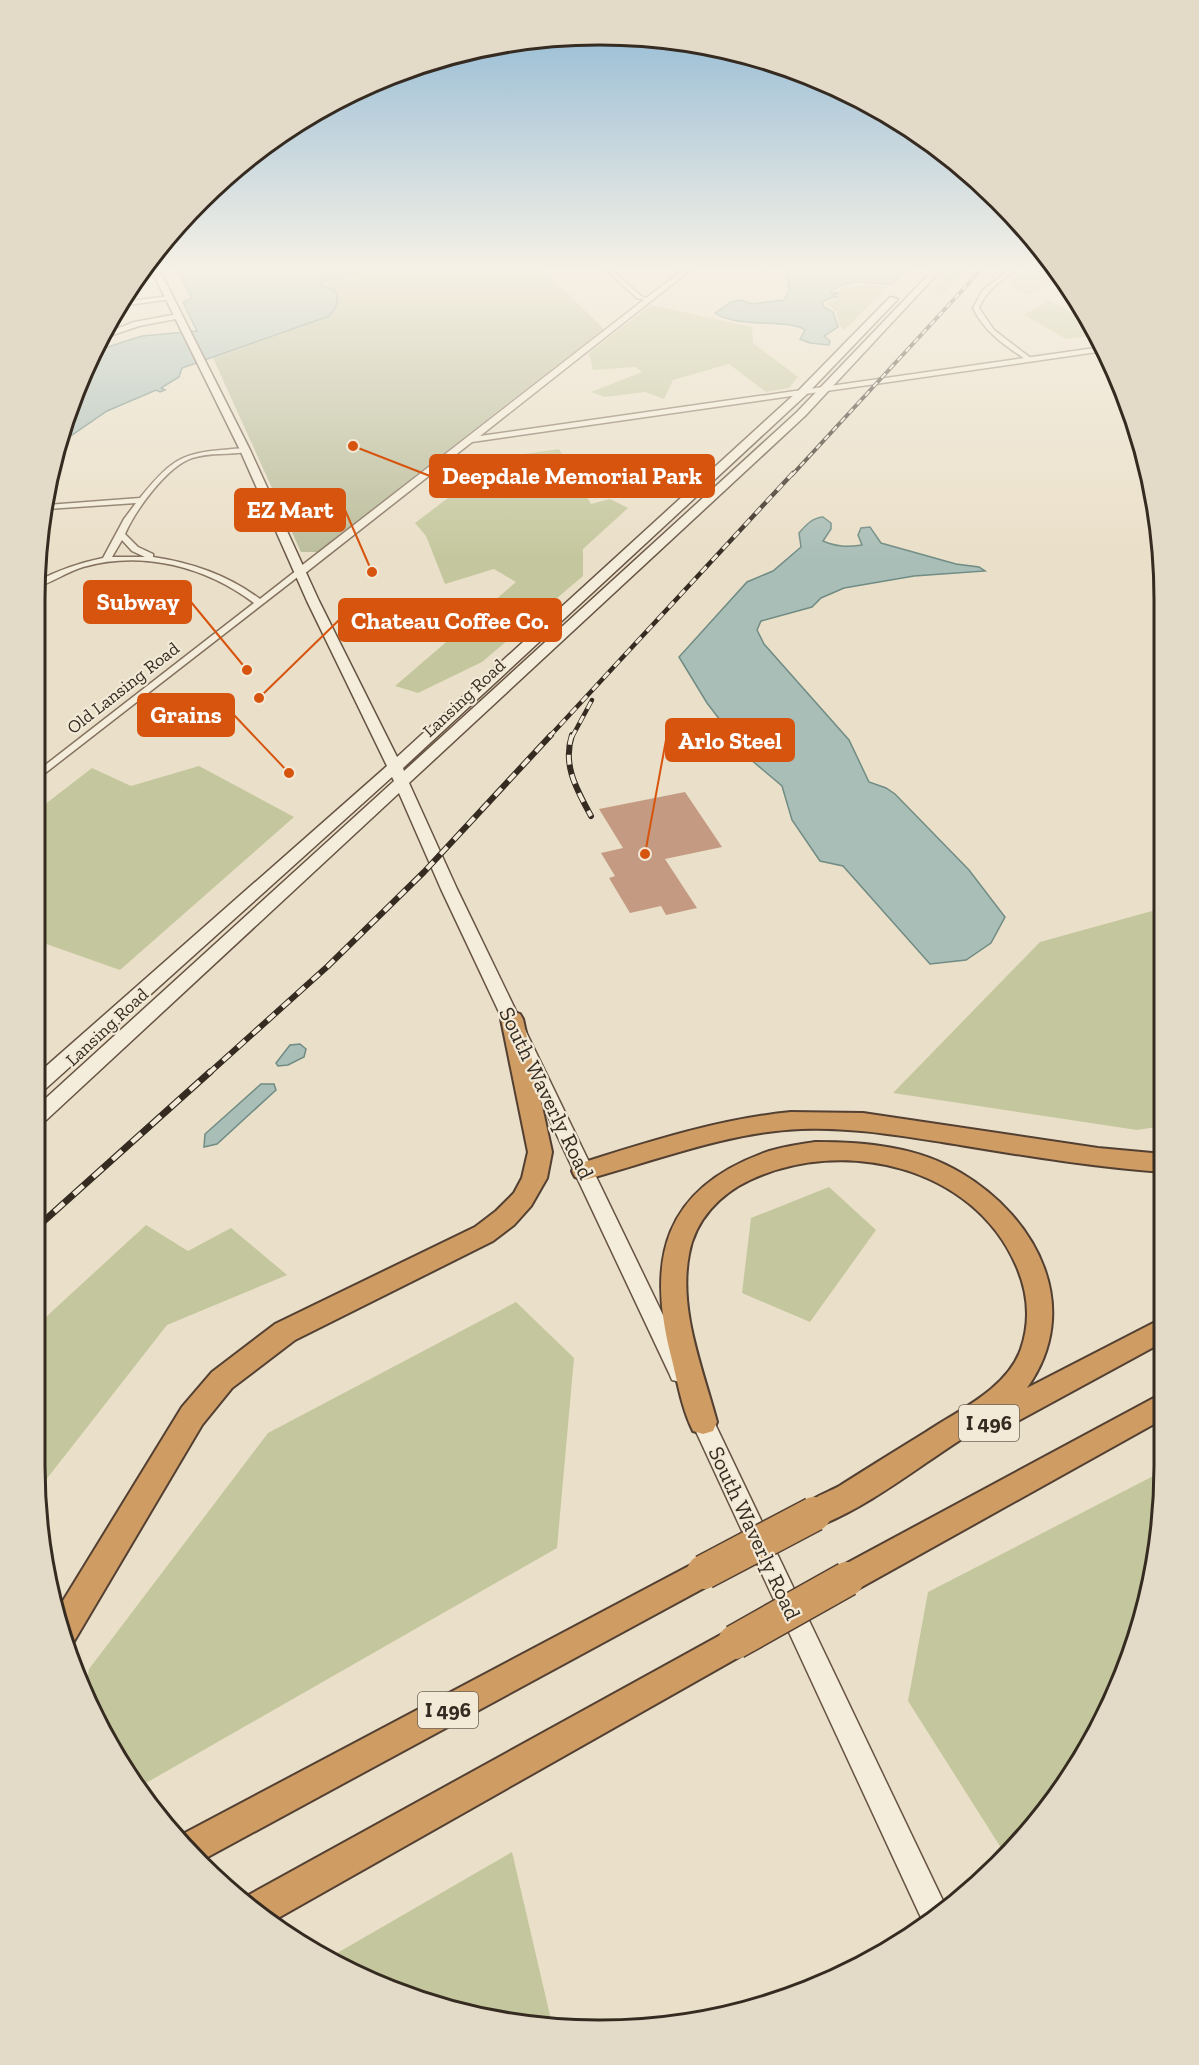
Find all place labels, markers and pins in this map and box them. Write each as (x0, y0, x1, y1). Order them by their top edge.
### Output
callout: Deepdale Memorial Park (430, 455, 714, 497)
callout: EZ Mart (235, 489, 345, 531)
callout: Subway (84, 581, 191, 623)
callout: Chateau Coffee Co. (339, 599, 561, 641)
callout: Grains (138, 694, 234, 736)
callout: Arlo Steel (666, 719, 794, 761)

